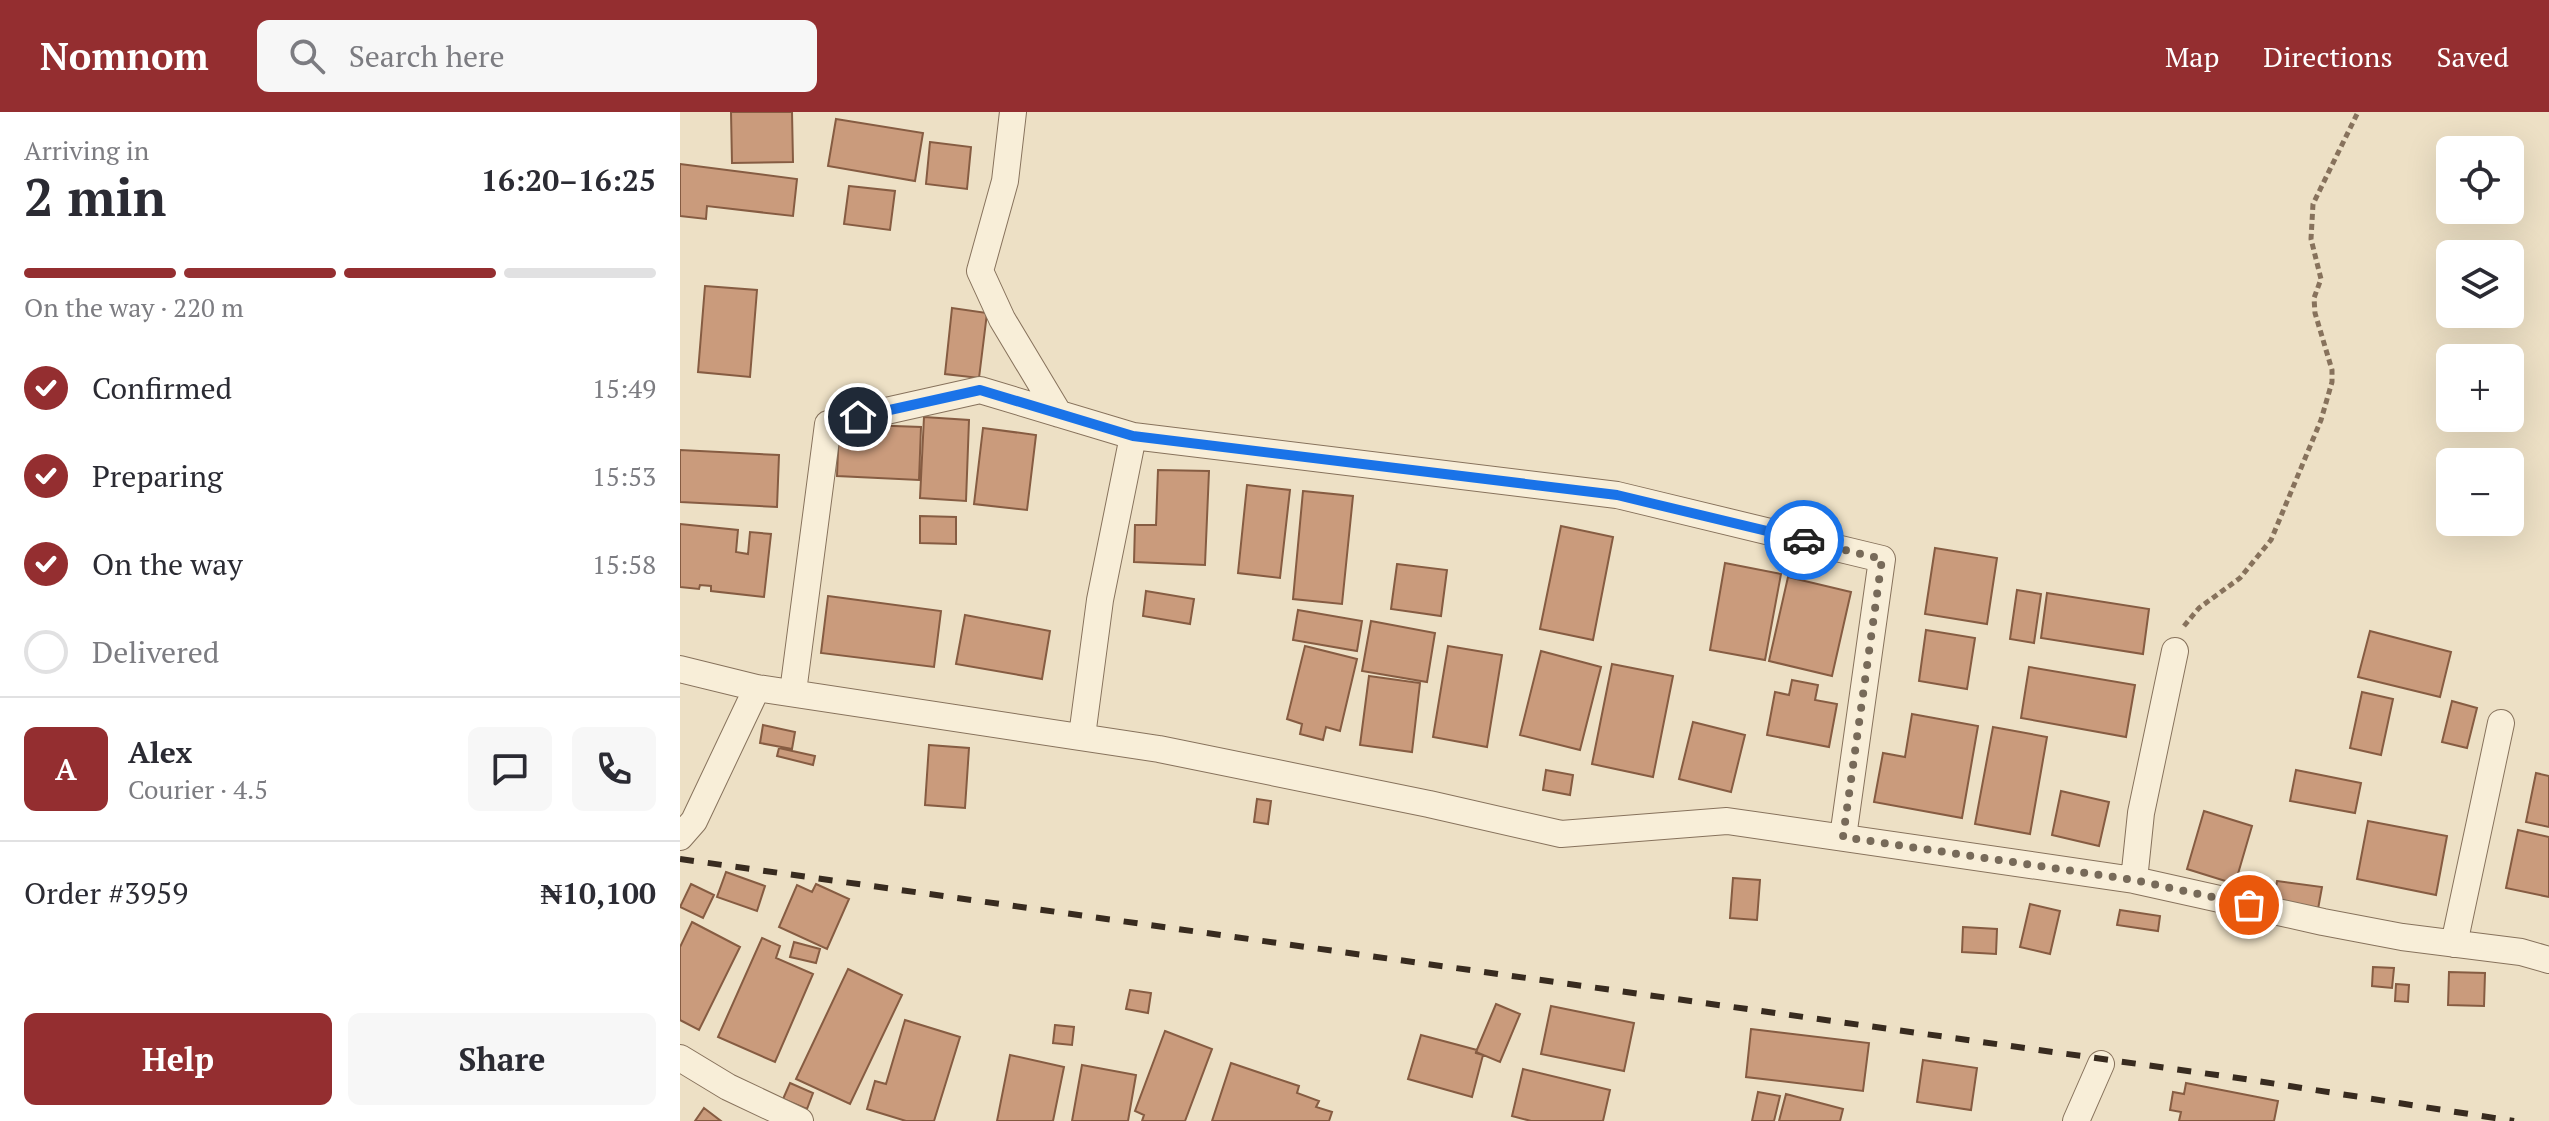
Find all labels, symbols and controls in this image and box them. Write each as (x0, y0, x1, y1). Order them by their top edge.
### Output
search box (257, 20, 817, 92)
text: Nomnom (40, 31, 209, 81)
icon: search (285, 34, 329, 78)
text: Search here (349, 36, 505, 76)
text: Map (2165, 38, 2219, 75)
text: Directions (2263, 38, 2393, 75)
text: Saved (2437, 38, 2509, 75)
text: Arriving in (24, 133, 149, 167)
map controls (2436, 136, 2524, 536)
button: locate (2436, 136, 2524, 224)
text: 16:20–16:25 (481, 160, 656, 200)
text: 2 min (24, 162, 166, 231)
button: layers (2436, 240, 2524, 328)
text: On the way · 220 m (24, 290, 244, 324)
button: + (2436, 344, 2524, 432)
icon: check (24, 366, 68, 410)
text: Confirmed (92, 368, 232, 408)
text: 15:49 (592, 371, 656, 405)
pin (824, 383, 892, 451)
icon: home (836, 395, 880, 439)
button: − (2436, 448, 2524, 536)
icon: check (24, 454, 68, 498)
text: Preparing (92, 456, 223, 496)
text: 15:53 (592, 459, 656, 493)
courier (1764, 500, 1844, 580)
icon: car (1782, 518, 1826, 562)
icon: check (24, 542, 68, 586)
text: On the way (92, 544, 243, 584)
text: 15:58 (592, 547, 656, 581)
text: Delivered (92, 632, 219, 672)
button: chat (468, 727, 552, 811)
button: phone (572, 727, 656, 811)
text: Alex (128, 732, 192, 772)
text: A (55, 749, 77, 789)
text: Courier · 4.5 (128, 772, 268, 806)
pin (2215, 871, 2283, 939)
text: Order #3959 (24, 873, 188, 913)
text: ₦10,100 (540, 873, 656, 913)
icon: bag (2227, 883, 2271, 927)
button: Help (24, 1013, 332, 1105)
button: Share (348, 1013, 656, 1105)

